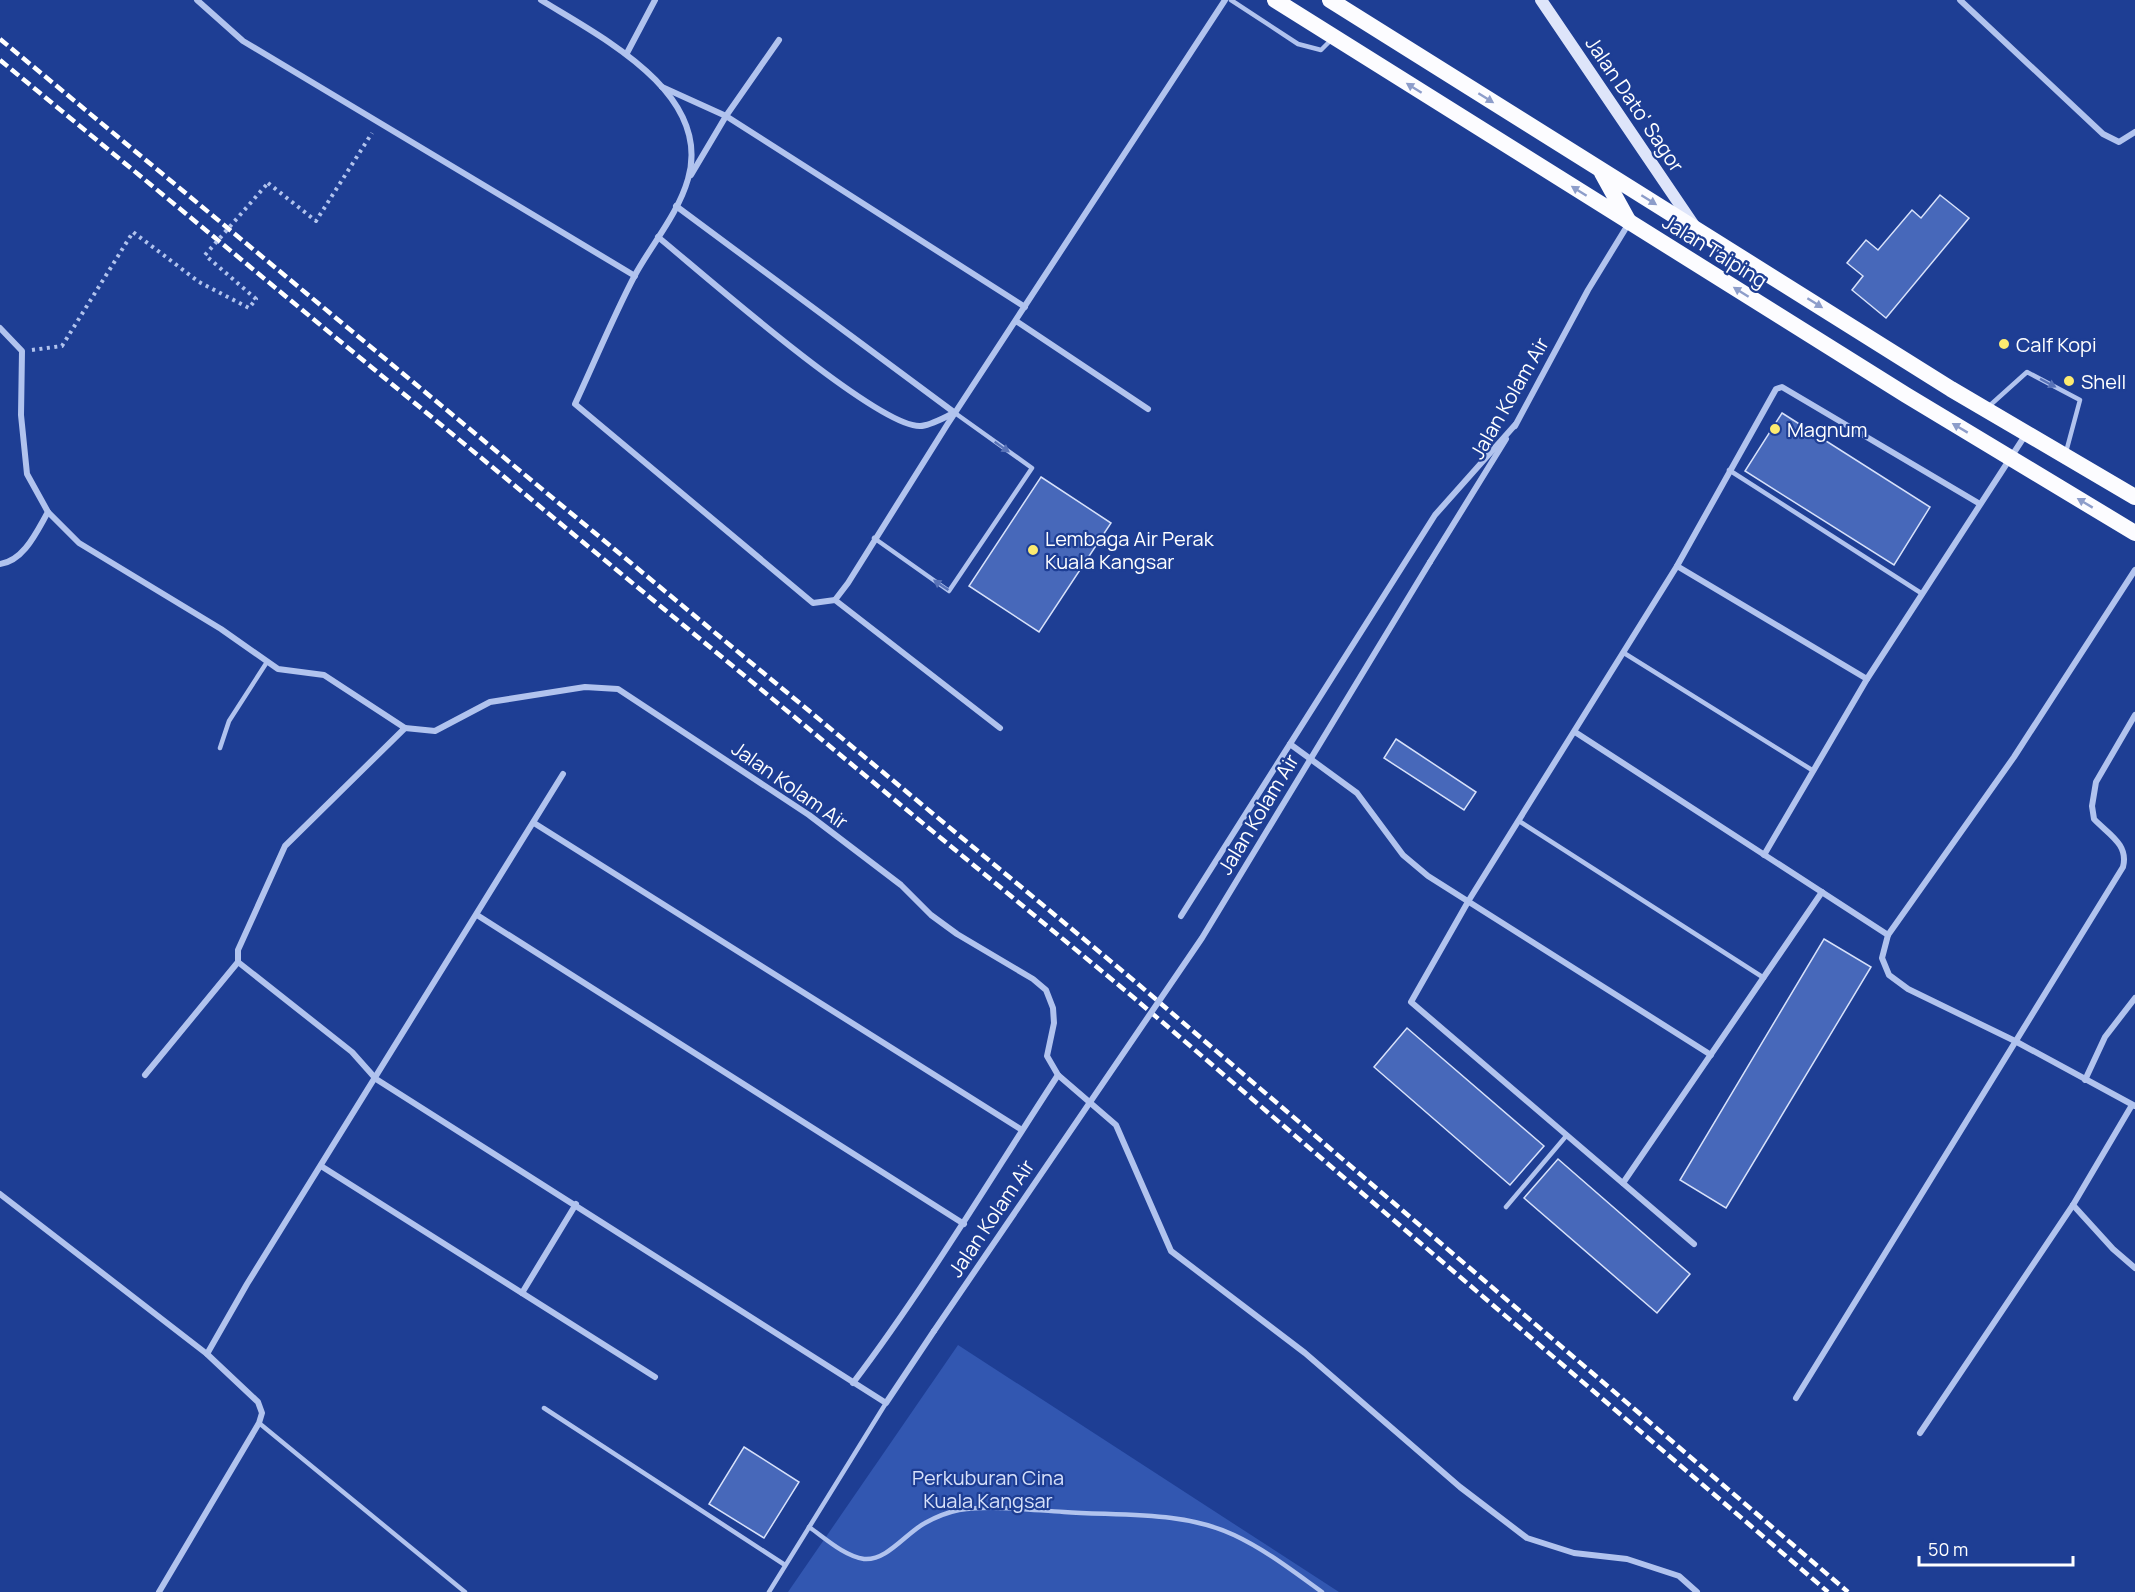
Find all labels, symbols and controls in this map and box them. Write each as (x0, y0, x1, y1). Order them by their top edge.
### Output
street label: Jalan Dato' Sagor (1580, 31, 1690, 177)
one-way arrow (1406, 83, 1422, 94)
one-way arrow (1478, 92, 1494, 103)
one-way arrow (1571, 186, 1587, 197)
one-way arrow (1641, 194, 1657, 206)
street label: Jalan Taiping (1658, 208, 1772, 294)
one-way arrow (1733, 287, 1749, 298)
one-way arrow (1807, 297, 1823, 308)
place label: Calf Kopi (2016, 331, 2097, 358)
street label: Jalan Kolam Air (1463, 332, 1555, 464)
marker: Calf Kopi (1997, 337, 2011, 351)
place label: Shell (2081, 368, 2126, 395)
marker: Shell (2062, 374, 2076, 388)
one-way arrow (2039, 378, 2056, 388)
place label: Magnum (1787, 416, 1867, 443)
marker: Magnum (1768, 422, 1782, 436)
one-way arrow (1952, 422, 1968, 433)
one-way arrow (994, 441, 1010, 453)
one-way arrow (2077, 497, 2093, 508)
place label: Lembaga Air Perak Kuala Kangsar (1045, 525, 1215, 575)
marker: Lembaga Air Perak Kuala Kangsar (1026, 543, 1040, 557)
one-way arrow (933, 579, 949, 590)
street label: Jalan Kolam Air (726, 735, 854, 835)
street label: Jalan Kolam Air (1211, 749, 1305, 879)
street label: Jalan Kolam Air (942, 1154, 1040, 1282)
park label: Perkuburan Cina Kuala Kangsar (912, 1464, 1064, 1514)
scale bar (1919, 1529, 2074, 1567)
text: 50 m (1928, 1537, 1968, 1561)

